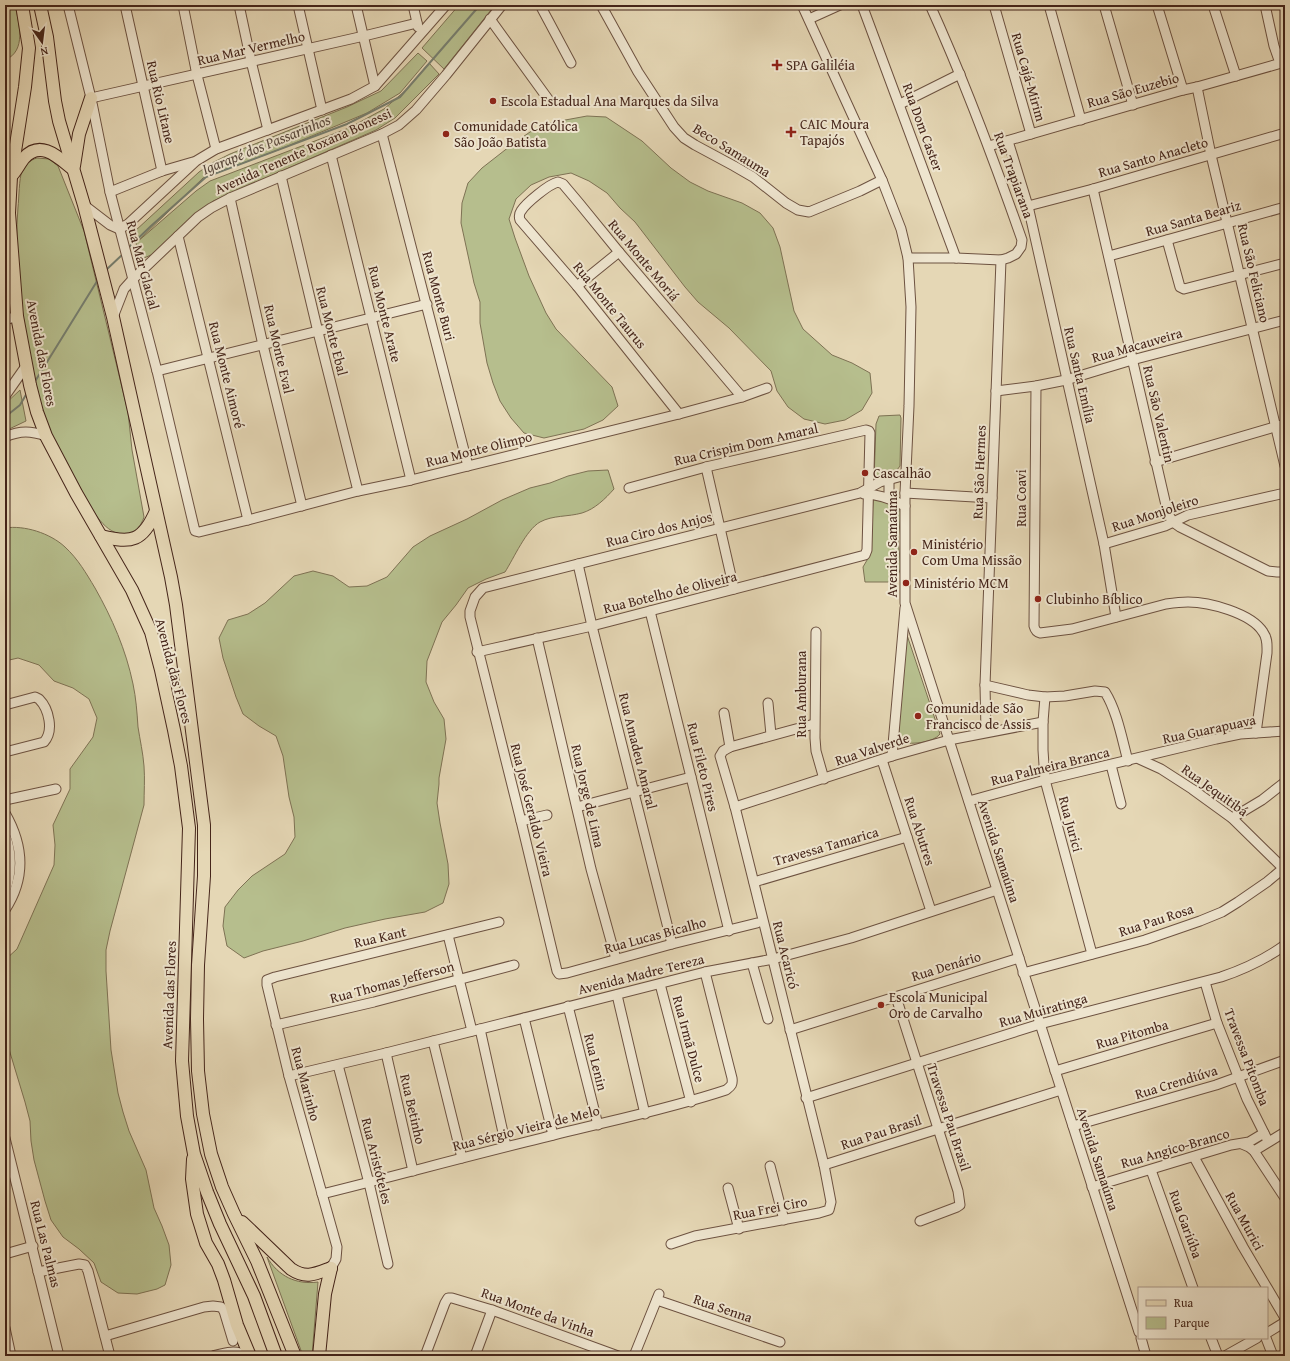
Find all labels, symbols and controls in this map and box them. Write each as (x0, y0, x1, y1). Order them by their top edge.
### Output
north arrow (22, 22, 62, 62)
street label: Rua Mar Vermelho (195, 26, 307, 70)
street label: Rua Cajá-Mirim (1007, 30, 1051, 124)
text: N (38, 43, 50, 61)
place label: SPA Galiléia (786, 55, 855, 75)
street label: Rua Rio Litane (142, 59, 180, 146)
marker: SPA Galiléia (771, 59, 783, 71)
street label: Rua São Euzebio (1085, 67, 1181, 113)
street label: Rua Dom Caster (898, 80, 948, 174)
place label: Escola Estadual Ana Marques da Silva (501, 91, 719, 111)
marker: Escola Estadual Ana Marques da Silva (488, 96, 498, 106)
street label: Avenida Tenente Roxana Bonessi (211, 103, 395, 199)
water label: Igarapé dos Passarinhos (199, 108, 334, 179)
place label: CAIC Moura Tapajós (800, 114, 870, 150)
place label: Comunidade Católica São João Batista (454, 116, 578, 152)
street label: Beco Samauma (689, 118, 775, 182)
marker: CAIC Moura Tapajós (785, 126, 797, 138)
marker: Comunidade Católica São João Batista (441, 129, 451, 139)
street label: Rua Trapiarana (989, 129, 1039, 221)
street label: Rua Santo Anacleto (1096, 132, 1210, 182)
street label: Rua Santa Beariz (1143, 195, 1243, 241)
street label: Rua Monte Moriá (604, 215, 684, 306)
street label: Rua Mar Glacial (121, 218, 165, 312)
street label: Rua São Feliciano (1233, 221, 1275, 325)
street label: Rua Monte Buri (417, 249, 461, 343)
street label: Rua Monte Taurus (569, 257, 651, 353)
street label: Rua Monte Arate (363, 264, 407, 365)
street label: Rua Monte Ebal (311, 284, 353, 378)
street label: Avenida das Flores (22, 298, 62, 408)
street label: Rua Monte Eval (259, 303, 299, 396)
street label: Rua Monte Aimoré (204, 319, 250, 431)
street label: Rua Macauveira (1089, 322, 1185, 367)
street label: Rua Santa Emília (1059, 325, 1101, 425)
street label: Rua São Valentin (1138, 363, 1180, 465)
street label: Rua Crispim Dom Amaral (672, 418, 820, 470)
street label: Rua São Hermes (967, 425, 991, 519)
street label: Rua Monte Olimpo (424, 426, 534, 472)
place label: Cascalhão (873, 463, 931, 483)
marker: Cascalhão (860, 468, 870, 478)
street label: Rua Coavi (1011, 469, 1031, 527)
street label: Avenida Samaúma (882, 490, 902, 598)
street label: Rua Monjoleiro (1109, 490, 1201, 536)
street label: Rua Ciro dos Anjos (604, 506, 714, 552)
place label: Ministério Com Uma Missão (922, 534, 1022, 570)
marker: Ministério Com Uma Missão (909, 547, 919, 557)
street label: Rua Botelho de Oliveira (601, 566, 739, 618)
place label: Ministério MCM (914, 573, 1009, 593)
marker: Ministério MCM (901, 578, 911, 588)
place label: Clubinho Bíblico (1046, 589, 1143, 609)
marker: Clubinho Bíblico (1033, 594, 1043, 604)
street label: Avenida das Flores (150, 616, 198, 726)
street label: Rua Amburana (791, 650, 811, 737)
street label: Rua Amadeu Amaral (614, 691, 662, 811)
place label: Comunidade São Francisco de Assis (926, 698, 1031, 734)
street label: Rua Guarapuava (1161, 709, 1258, 749)
marker: Comunidade São Francisco de Assis (913, 711, 923, 721)
street label: Rua Fileto Pires (682, 720, 724, 814)
street label: Rua Valverde (832, 727, 912, 770)
street label: Rua José Geraldo Vieira (506, 741, 558, 879)
street label: Rua Jorge de Lima (566, 742, 610, 850)
street label: Rua Palmeira Branca (989, 742, 1112, 790)
street label: Rua Jequitibá (1178, 759, 1253, 821)
street label: Rua Abutres (899, 794, 941, 868)
street label: Rua Jurici (1054, 794, 1088, 854)
street label: Avenida Samaúma (973, 797, 1025, 905)
street label: Travessa Tamarica (771, 821, 881, 871)
street label: Rua Pau Rosa (1116, 898, 1196, 941)
street label: Rua Lucas Bicalho (602, 912, 708, 958)
street label: Rua Acaricó (768, 919, 804, 991)
street label: Rua Kant (352, 921, 408, 953)
street label: Avenida das Flores (157, 941, 181, 1049)
street label: Rua Denário (909, 946, 983, 986)
street label: Avenida Madre Tereza (576, 949, 707, 999)
street label: Rua Thomas Jefferson (328, 956, 456, 1008)
place label: Escola Municipal Oro de Carvalho (889, 987, 988, 1023)
street label: Rua Muiratinga (997, 988, 1090, 1032)
street label: Rua Irmã Dulce (668, 993, 710, 1085)
marker: Escola Municipal Oro de Carvalho (876, 1000, 886, 1010)
street label: Travessa Pitomba (1219, 1005, 1275, 1109)
street label: Rua Pitomba (1094, 1014, 1171, 1054)
street label: Rua Lenin (579, 1031, 613, 1093)
street label: Rua Marinho (287, 1045, 325, 1123)
street label: Travessa Pau Brasil (922, 1060, 976, 1174)
street label: Rua Crendiúva (1132, 1060, 1220, 1104)
street label: Rua Betinho (395, 1072, 431, 1146)
street label: Rua Sérgio Vieira de Melo (450, 1100, 602, 1156)
street label: Avenida Samaúma (1072, 1105, 1124, 1213)
street label: Rua Pau Brasil (838, 1110, 924, 1154)
street label: Rua Aristóteles (357, 1116, 397, 1206)
street label: Rua Angico-Branco (1118, 1123, 1232, 1173)
street label: Rua Gariúba (1164, 1187, 1208, 1261)
street label: Rua Murici (1221, 1188, 1269, 1254)
street label: Rua Frei Ciro (731, 1191, 809, 1225)
street label: Rua Las Palmas (26, 1198, 66, 1290)
street label: Rua Monte da Vinha (479, 1282, 598, 1342)
legend (1138, 1287, 1268, 1339)
street label: Rua Senna (691, 1289, 755, 1328)
text: Rua (1174, 1294, 1193, 1311)
text: Parque (1174, 1314, 1210, 1331)

